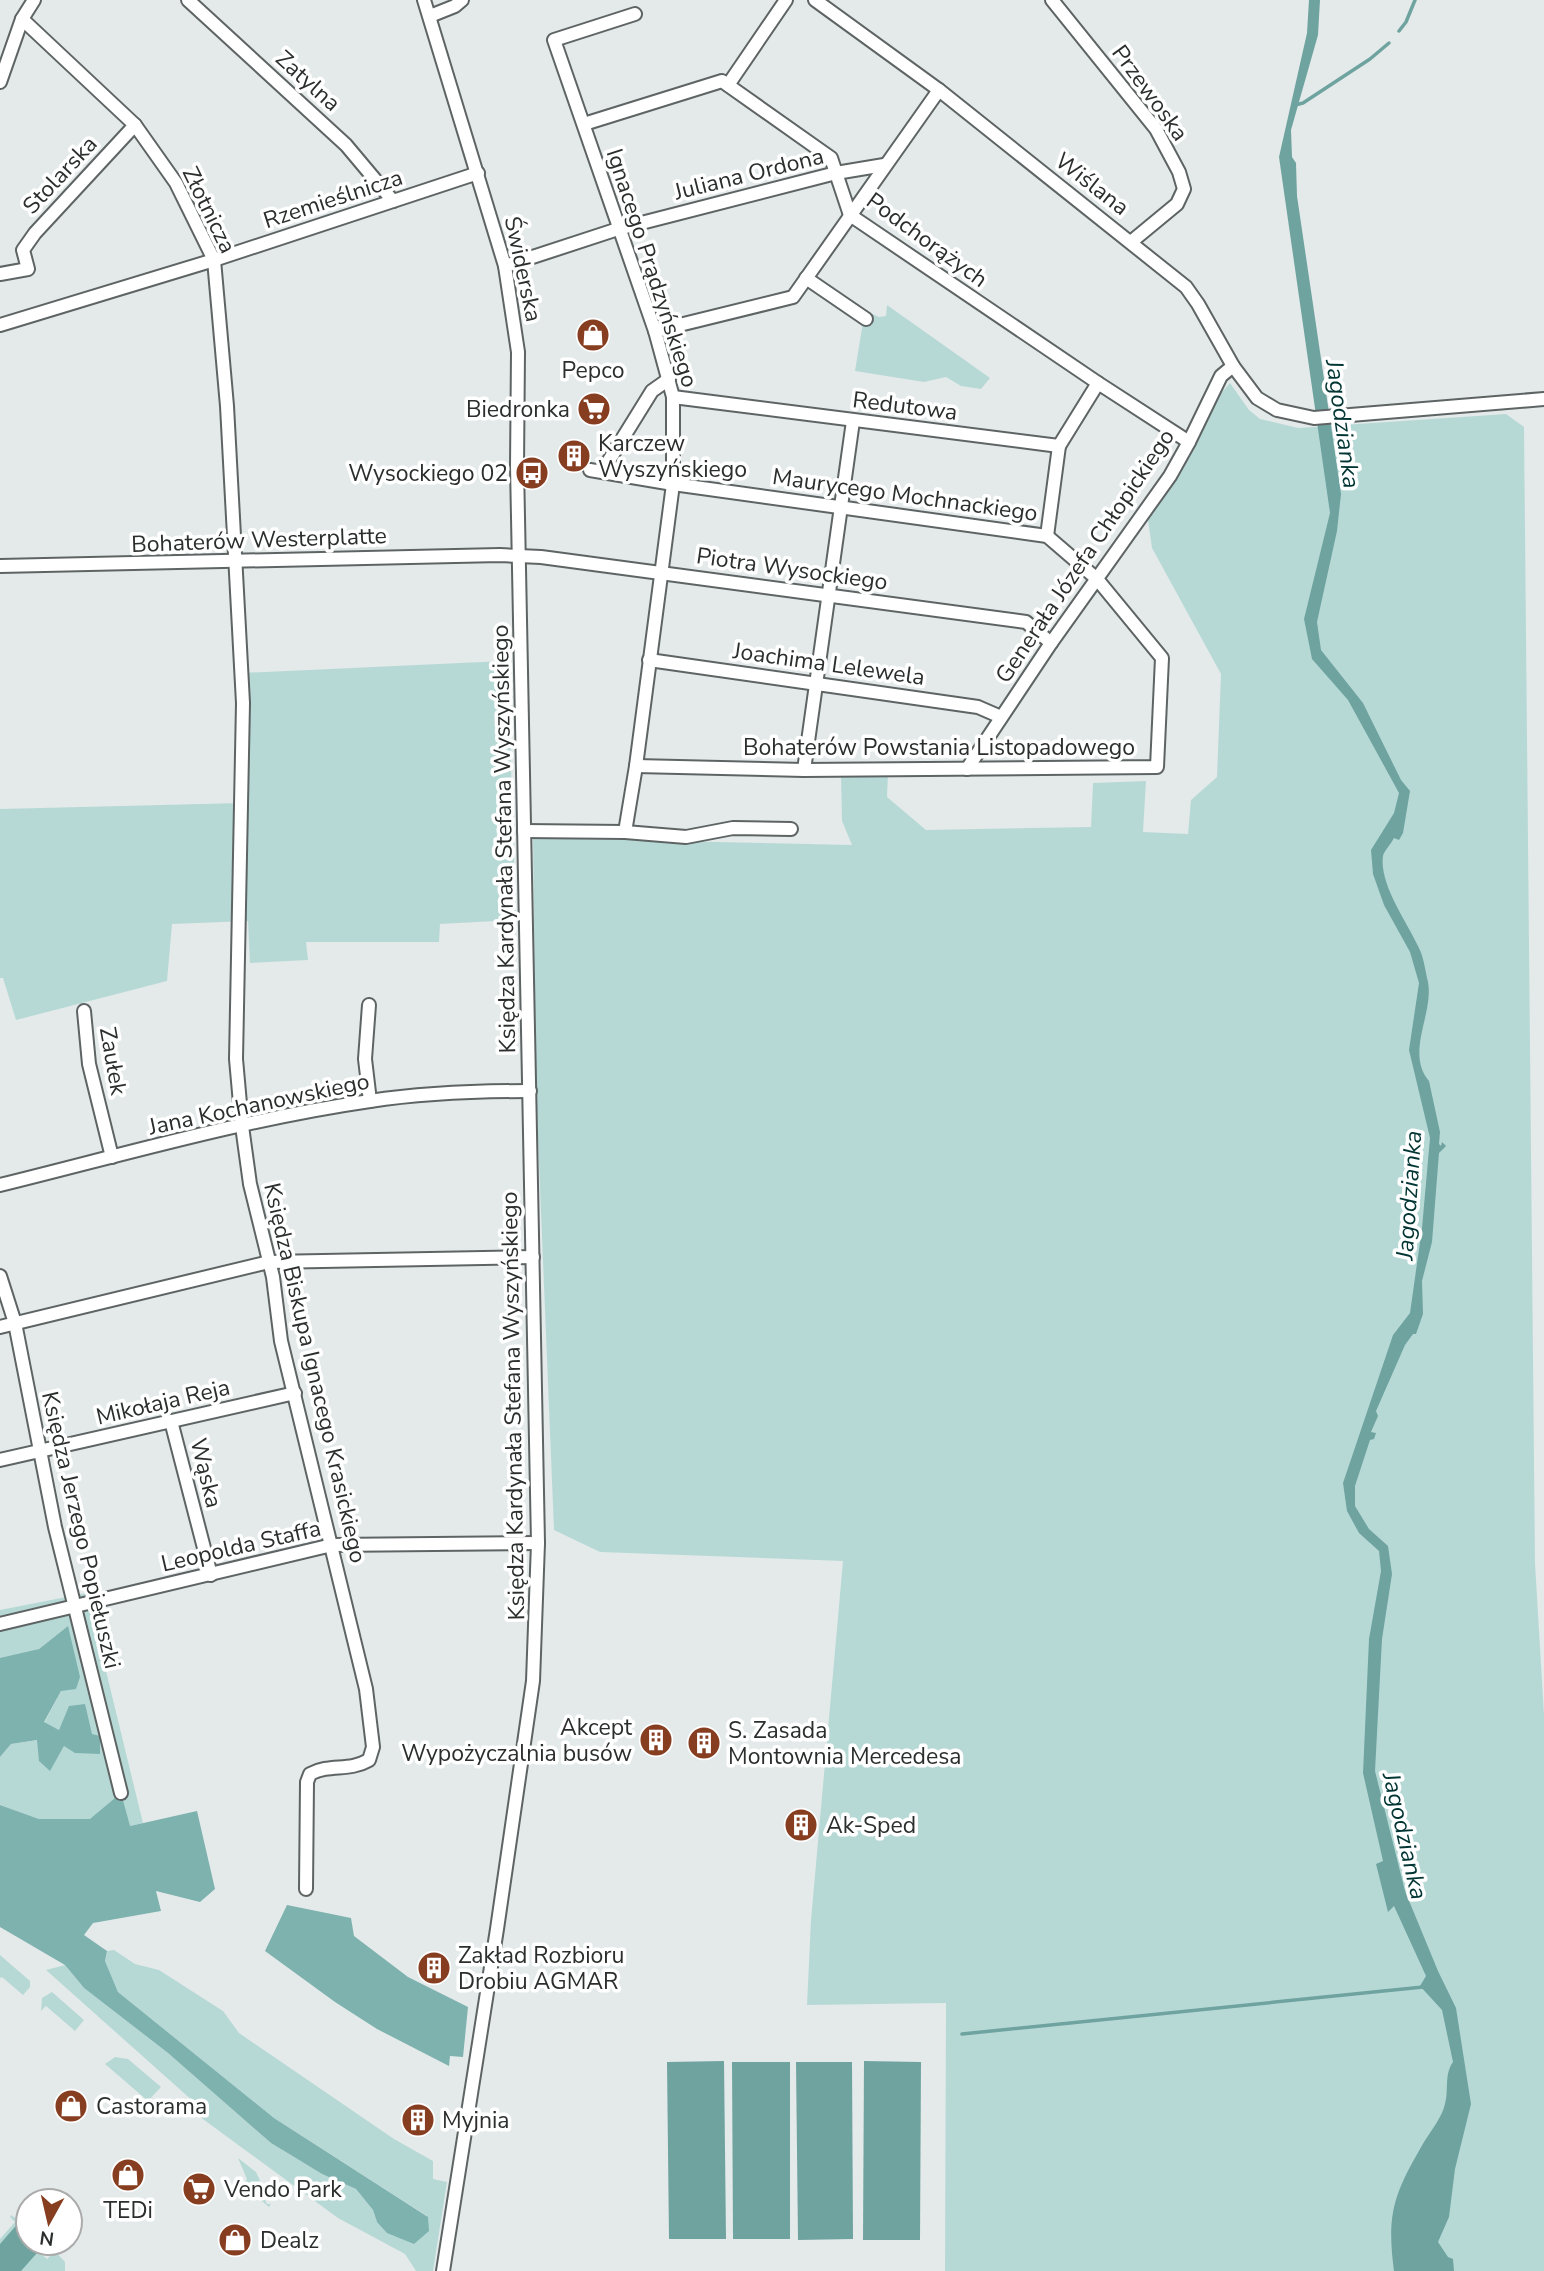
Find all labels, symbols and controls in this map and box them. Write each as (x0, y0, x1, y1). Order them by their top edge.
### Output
street label: Przewoska (1105, 39, 1195, 147)
street label: Zatylna (269, 44, 347, 118)
street label: Stolarska (16, 129, 104, 221)
street label: Juliana Ordona (670, 140, 827, 208)
street label: Ignacego Prądzyńskiego (599, 145, 705, 391)
street label: Wiślana (1049, 145, 1135, 223)
street label: Złotnicza (175, 162, 243, 258)
street label: Rzemieślnicza (259, 162, 407, 236)
street label: Podchorążych (860, 185, 994, 295)
street label: Świderska (497, 213, 549, 325)
shop icon: Pepco (574, 316, 612, 354)
place label: Pepco (562, 355, 624, 386)
water label: Jagodzianka (1318, 357, 1368, 490)
street label: Redutowa (851, 384, 959, 428)
supermarket icon: Biedronka (575, 390, 613, 428)
place label: Biedronka (466, 394, 570, 425)
street label: Generała Józefa Chłopickiego (988, 423, 1182, 689)
place label: Karczew Wyszyńskiego (598, 428, 747, 485)
building icon: Karczew Wyszyńskiego (555, 437, 593, 475)
bus stop icon: Wysockiego 02 (513, 454, 551, 492)
place label: Wysockiego 02 (348, 458, 508, 489)
street label: Maurycego Mochnackiego (770, 461, 1040, 529)
street label: Bohaterów Westerplatte (131, 520, 387, 560)
street label: Piotra Wysockiego (694, 540, 890, 598)
street label: Księdza Kardynała Stefana Wyszyńskiego (485, 624, 523, 1054)
street label: Joachima Lelewela (730, 635, 927, 693)
street label: Bohaterów Powstania Listopadowego (743, 732, 1135, 763)
street label: Zaułek (92, 1024, 134, 1098)
street label: Jana Kochanowskiego (145, 1065, 372, 1143)
water label: Jagodzianka (1388, 1129, 1429, 1262)
street label: Księdza Biskupa Ignacego Krasickiego (256, 1180, 374, 1566)
street label: Księdza Kardynała Stefana Wyszyńskiego (494, 1191, 532, 1621)
street label: Mikołaja Reja (93, 1372, 233, 1432)
street label: Księdza Jerzego Popiełuszki (34, 1388, 128, 1672)
street label: Wąska (182, 1435, 230, 1511)
street label: Leopolda Staffa (158, 1513, 324, 1579)
place label: Akcept Wypożyczalnia busów (401, 1712, 633, 1769)
place label: S. Zasada Montownia Mercedesa (728, 1715, 961, 1772)
building icon: Akcept Wypożyczalnia busów (637, 1721, 675, 1759)
building icon: S. Zasada Montownia Mercedesa (685, 1724, 723, 1762)
water label: Jagodzianka (1375, 1768, 1435, 1903)
building icon: Ak-Sped (782, 1806, 820, 1844)
place label: Ak-Sped (826, 1810, 916, 1841)
place label: Zakład Rozbioru Drobiu AGMAR (458, 1940, 624, 1997)
building icon: Zakład Rozbioru Drobiu AGMAR (415, 1949, 453, 1987)
shop icon: Castorama (52, 2087, 90, 2125)
place label: Castorama (96, 2091, 207, 2122)
building icon: Myjnia (399, 2101, 437, 2139)
place label: Myjnia (442, 2105, 510, 2136)
shop icon: TEDi (109, 2156, 147, 2194)
supermarket icon: Vendo Park (180, 2170, 218, 2208)
place label: Vendo Park (223, 2174, 342, 2205)
north arrow (14, 2187, 84, 2257)
place label: TEDi (103, 2195, 153, 2226)
shop icon: Dealz (216, 2221, 254, 2259)
text: N (38, 2224, 56, 2252)
place label: Dealz (260, 2225, 319, 2256)

